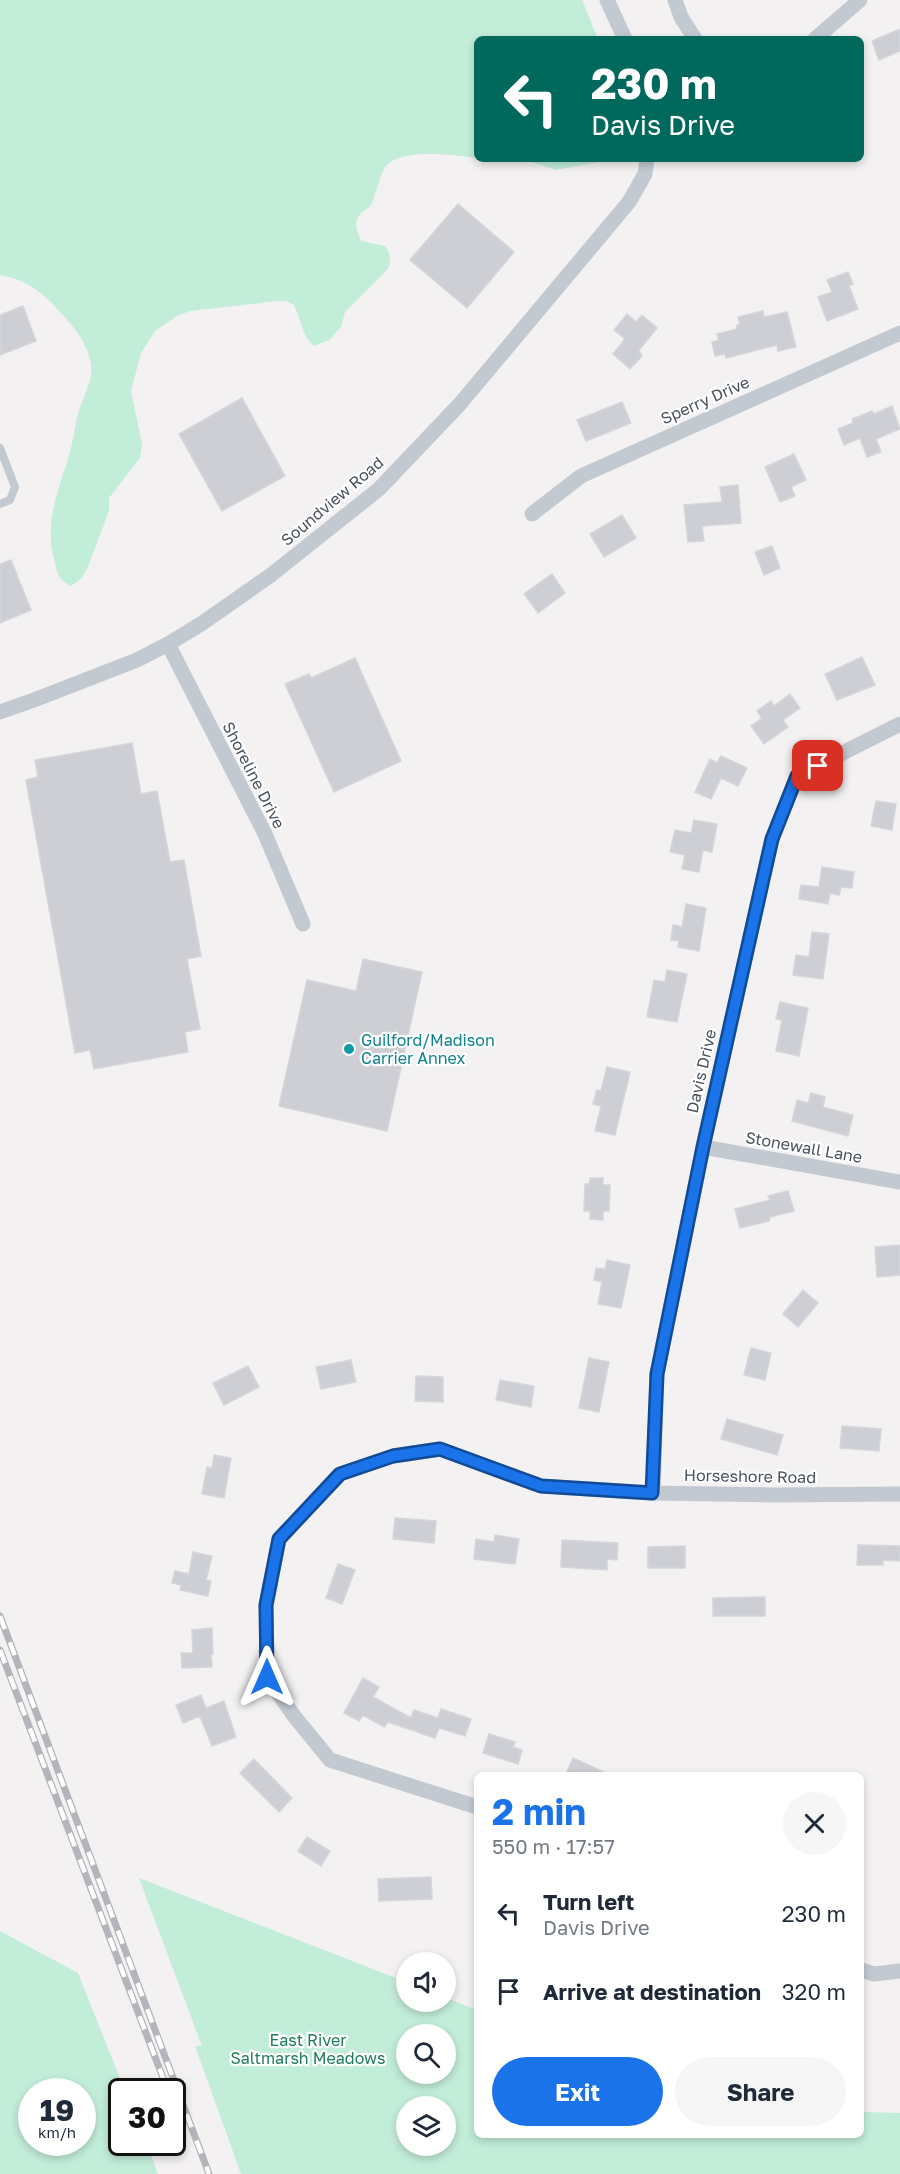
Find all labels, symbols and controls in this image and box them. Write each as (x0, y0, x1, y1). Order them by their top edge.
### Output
text: 230 m (591, 58, 717, 108)
icon: left (492, 60, 570, 138)
text: Davis Drive (591, 109, 735, 141)
street label: Sperry Drive (658, 372, 752, 428)
street label: Soundview Road (277, 452, 387, 550)
street label: Shoreline Drive (218, 718, 290, 832)
pin (792, 740, 843, 791)
icon: arrive (801, 749, 834, 782)
street label: Davis Drive (682, 1027, 720, 1115)
place label: Guilford/Madison Carrier Annex (361, 1030, 495, 1068)
marker: Guilford/Madison Carrier Annex (342, 1042, 356, 1056)
street label: Stonewall Lane (744, 1127, 864, 1167)
street label: Horseshore Road (684, 1465, 816, 1487)
position arrow (235, 1645, 299, 1709)
text: 2 min (492, 1790, 586, 1833)
button: close (783, 1792, 846, 1855)
text: 550 m · 17:57 (492, 1834, 615, 1858)
text: Turn left (543, 1888, 634, 1915)
icon: left (492, 1897, 525, 1930)
text: 230 m (782, 1900, 846, 1927)
text: Davis Drive (543, 1915, 650, 1939)
map controls (396, 1952, 456, 2156)
button: sound (396, 1952, 456, 2012)
icon: arrive (492, 1975, 525, 2008)
text: Arrive at destination (543, 1978, 761, 2005)
text: 320 m (782, 1978, 846, 2005)
button: search (396, 2024, 456, 2084)
park label: East River Saltmarsh Meadows (230, 2030, 386, 2068)
button: Exit (492, 2057, 663, 2126)
button: Share (675, 2057, 846, 2126)
speed limit sign: 30 (108, 2078, 186, 2156)
text: 19 (40, 2092, 74, 2128)
button: layers (396, 2096, 456, 2156)
text: km/h (38, 2123, 76, 2141)

